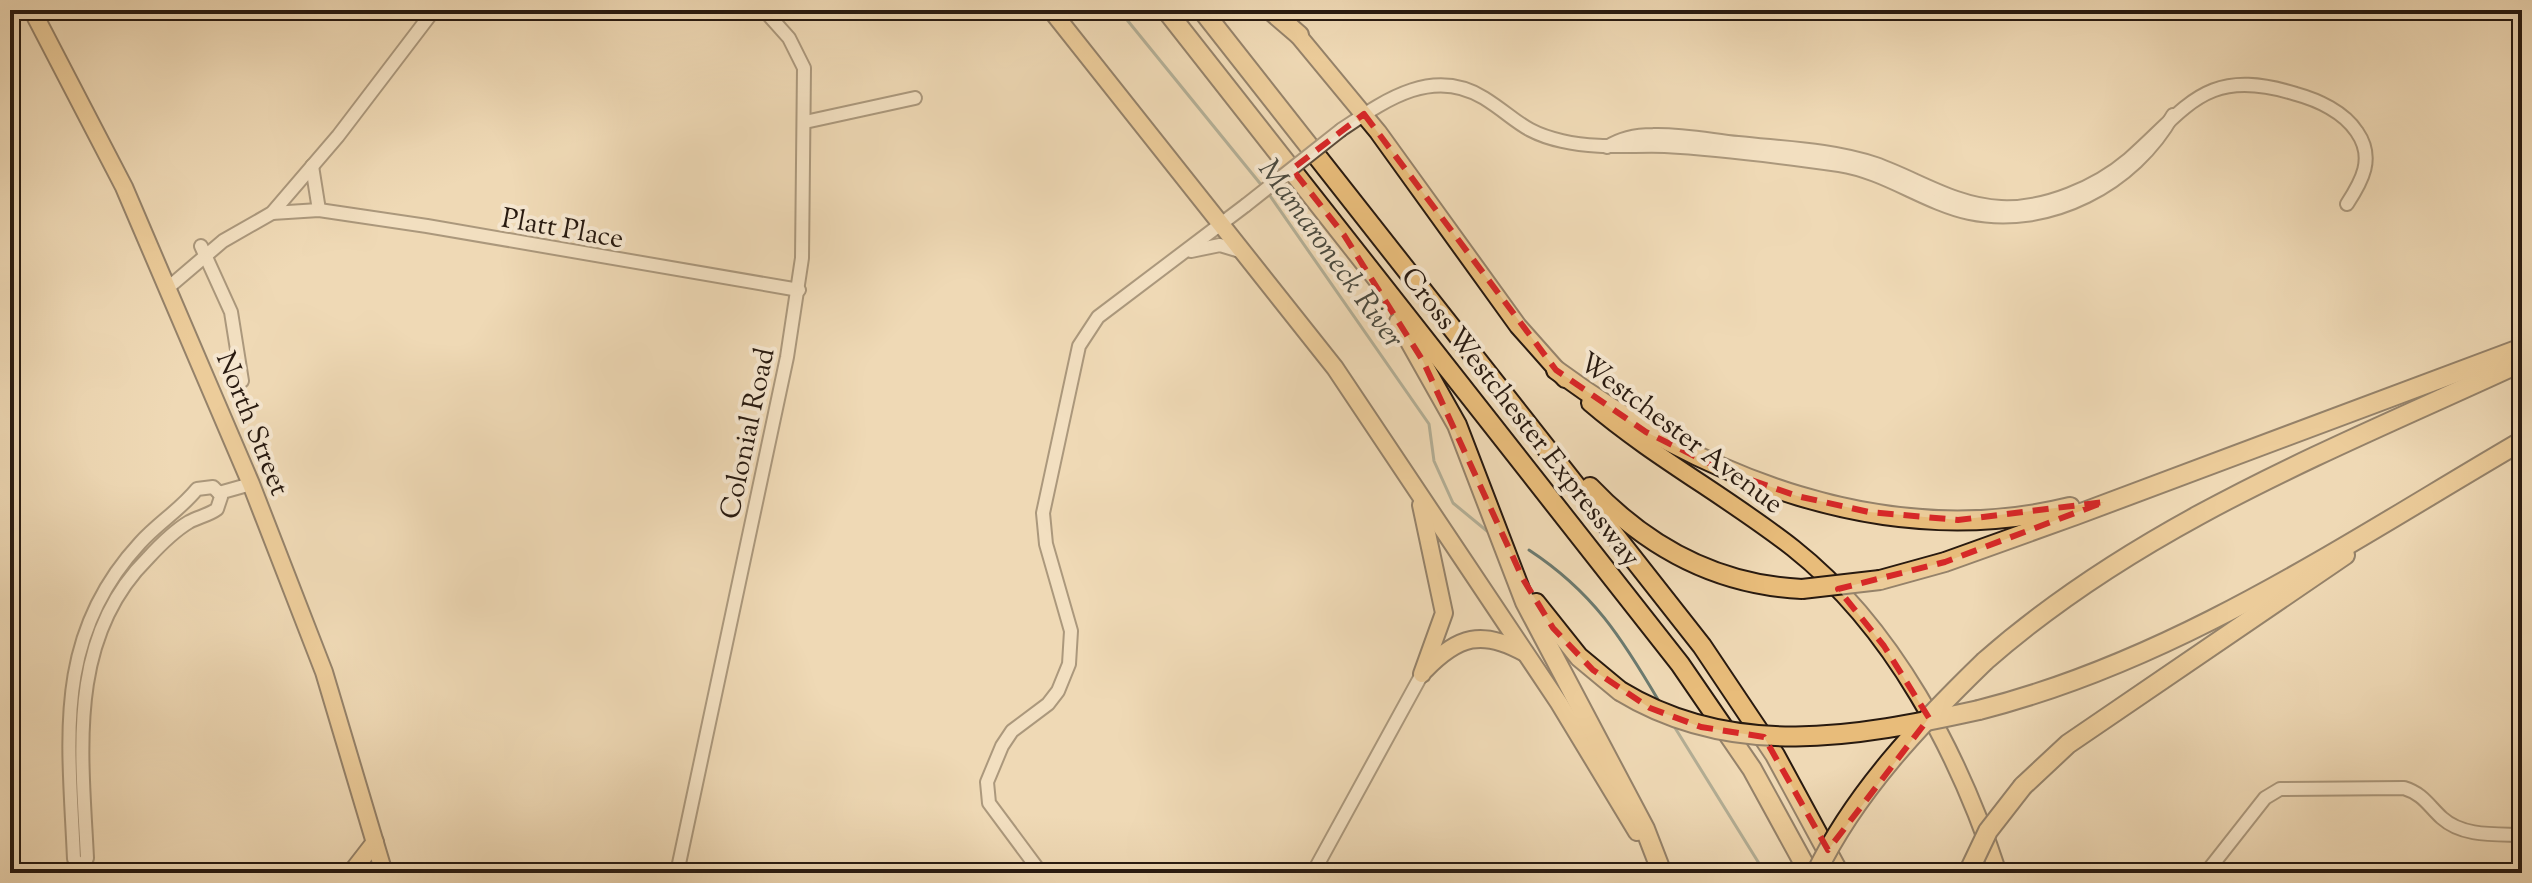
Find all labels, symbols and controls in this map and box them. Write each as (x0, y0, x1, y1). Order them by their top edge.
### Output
water label: Mamaroneck River (1246, 151, 1414, 358)
street label: Platt Place (498, 200, 627, 260)
street label: Cross Westchester Expressway (1390, 260, 1649, 576)
street label: Colonial Road (711, 344, 787, 523)
street label: Westchester Avenue (1569, 344, 1791, 525)
street label: North Street (204, 346, 298, 502)

